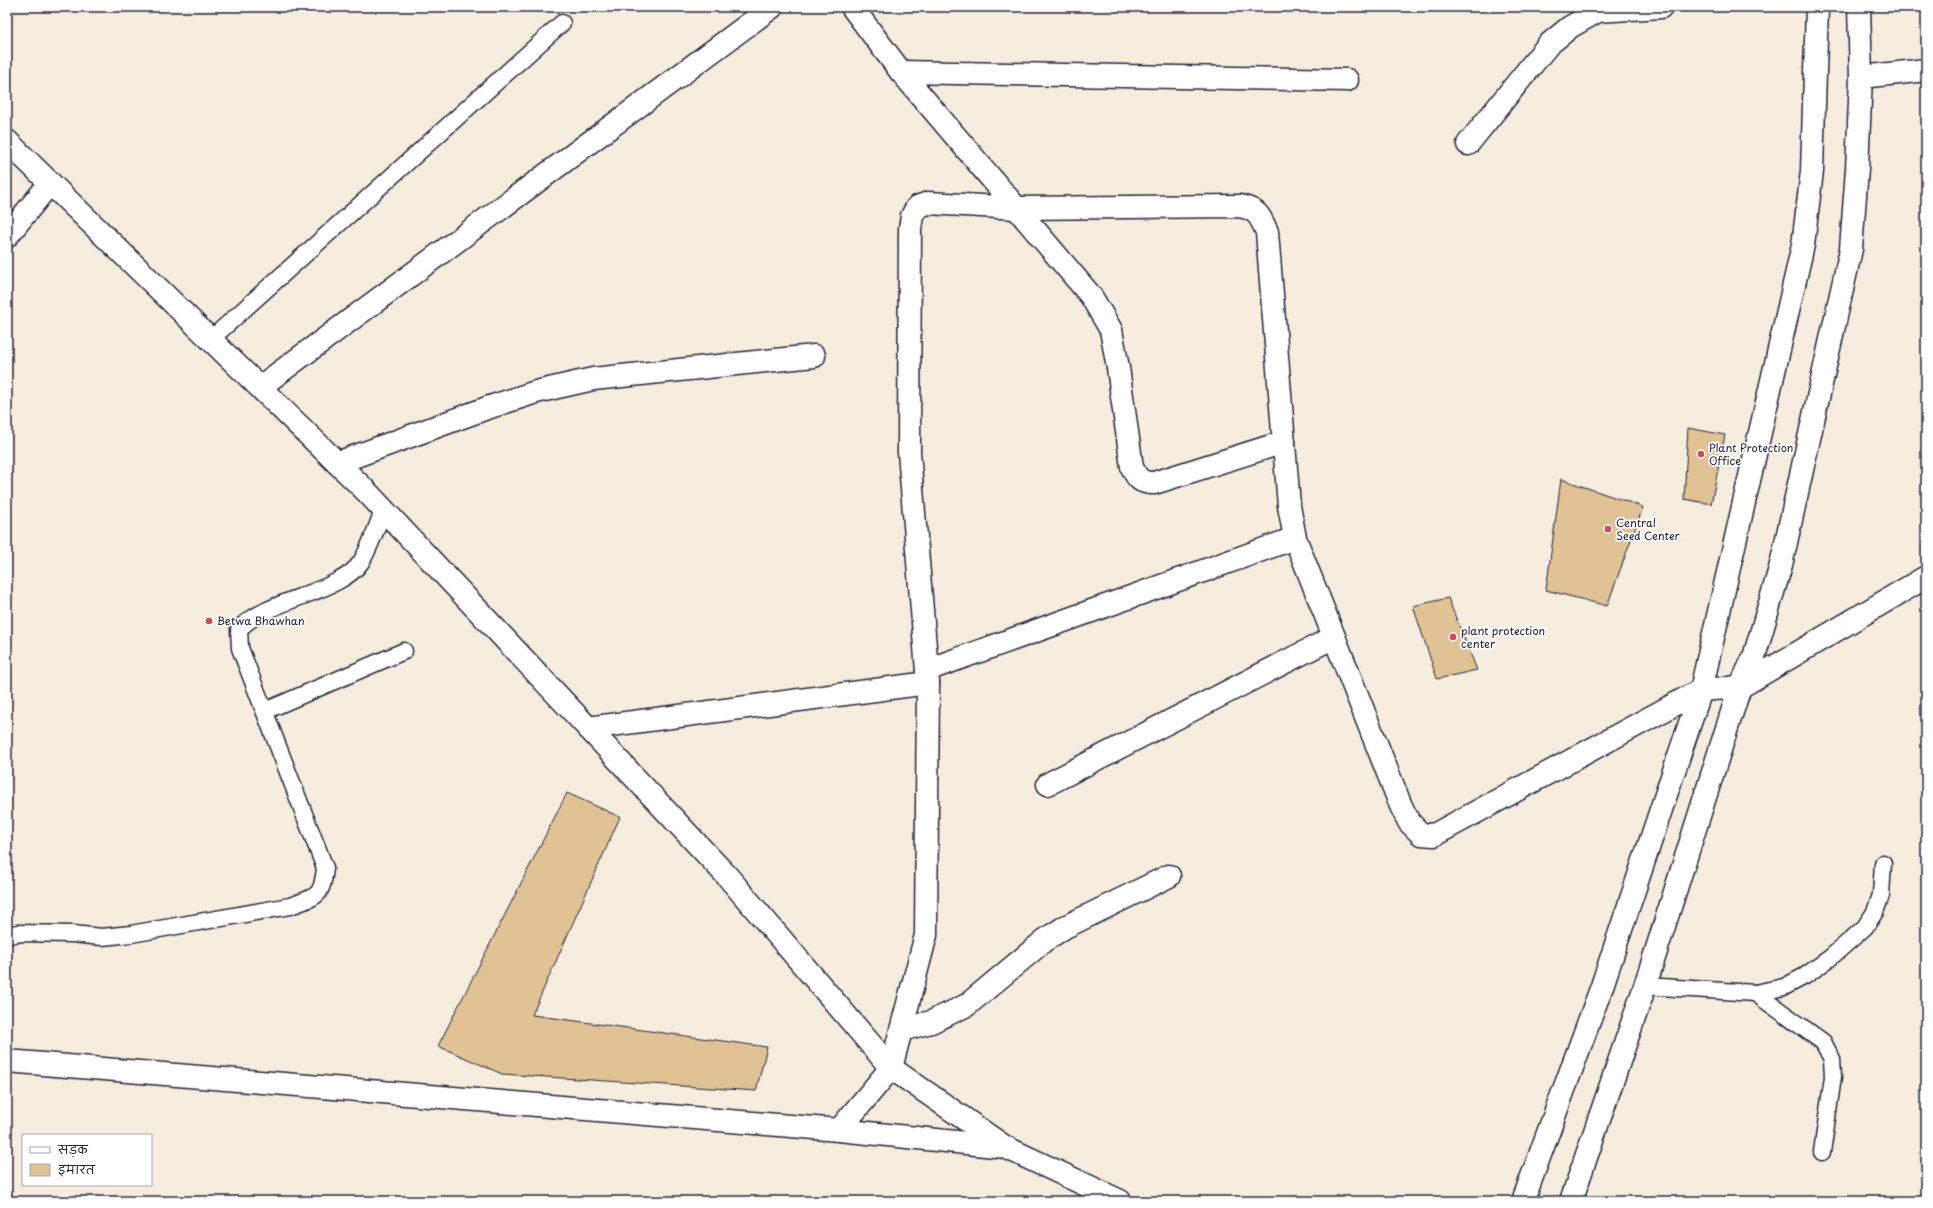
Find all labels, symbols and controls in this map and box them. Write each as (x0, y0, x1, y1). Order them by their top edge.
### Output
place label: Plant Protection Office (1709, 439, 1793, 469)
marker: Plant Protection Office (1696, 449, 1706, 459)
place label: Central Seed Center (1616, 514, 1680, 544)
marker: Central Seed Center (1603, 524, 1613, 534)
place label: Betwa Bhawhan (217, 612, 305, 629)
marker: Betwa Bhawhan (204, 616, 214, 626)
place label: plant protection center (1461, 622, 1545, 652)
marker: plant protection center (1448, 632, 1458, 642)
legend (22, 1134, 152, 1186)
text: सड़क (57, 1140, 89, 1158)
text: इमारत (58, 1160, 96, 1178)

